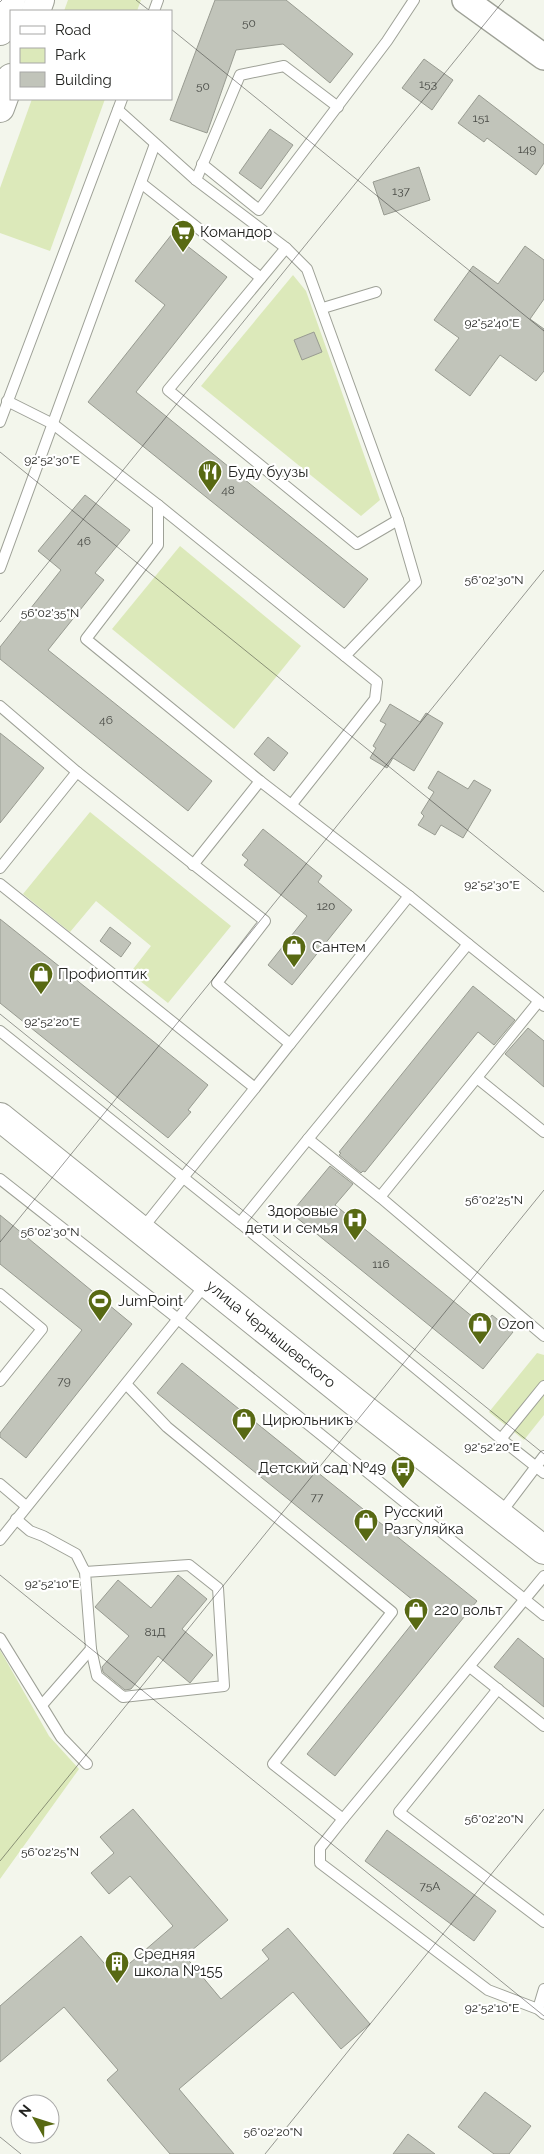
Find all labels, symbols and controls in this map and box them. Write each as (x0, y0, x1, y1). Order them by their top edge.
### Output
legend (10, 10, 172, 100)
house number: 50 (242, 16, 256, 30)
text: Road (55, 21, 91, 39)
text: Park (55, 46, 86, 64)
text: Building (55, 71, 112, 89)
house number: 153 (419, 77, 437, 91)
house number: 50 (196, 79, 210, 93)
house number: 151 (473, 111, 489, 125)
house number: 149 (518, 142, 536, 156)
house number: 137 (392, 184, 411, 198)
supermarket icon: Командор (170, 219, 196, 253)
place label: Командор (200, 223, 272, 241)
text: 92°52'40"E (464, 316, 520, 330)
text: 92°52'30"E (24, 453, 80, 467)
restaurant icon: Буду буузы (197, 459, 223, 493)
place label: Буду буузы (228, 463, 308, 481)
house number: 48 (221, 483, 235, 497)
house number: 46 (77, 534, 91, 548)
text: 56°02'30"N (464, 573, 524, 587)
text: 56°02'35"N (21, 606, 79, 620)
house number: 46 (99, 713, 113, 727)
text: 92°52'30"E (464, 878, 520, 892)
house number: 120 (317, 899, 335, 913)
shop icon: Сантем (281, 934, 307, 968)
place label: Сантем (312, 938, 366, 956)
shop icon: Профиоптик (28, 961, 54, 995)
place label: Профиоптик (58, 965, 148, 983)
text: 92°52'20"E (24, 1015, 80, 1029)
text: 56°02'25"N (465, 1193, 523, 1207)
place label: Здоровые дети и семья (245, 1202, 338, 1237)
hospital icon: Здоровые дети и семья (342, 1207, 368, 1241)
text: 56°02'30"N (20, 1225, 80, 1239)
house number: 116 (372, 1257, 390, 1271)
street label: улица Чернышевского (203, 1276, 339, 1392)
sports icon: JumPoint (87, 1288, 113, 1322)
place label: JumPoint (118, 1292, 183, 1310)
shop icon: Ozon (467, 1311, 493, 1345)
place label: Ozon (498, 1315, 534, 1333)
house number: 79 (57, 1374, 71, 1388)
shop icon: Цирюльникъ (231, 1407, 257, 1441)
place label: Цирюльникъ (262, 1411, 353, 1429)
text: 92°52'20"E (464, 1440, 520, 1454)
bus stop icon: Детский сад №49 (390, 1455, 416, 1489)
place label: Детский сад №49 (258, 1459, 386, 1477)
house number: 77 (311, 1490, 324, 1504)
place label: Русский Разгуляйка (384, 1503, 464, 1538)
shop icon: Русский Разгуляйка (353, 1508, 379, 1542)
text: 92°52'10"E (25, 1577, 79, 1591)
shop icon: 220 вольт (403, 1597, 429, 1631)
place label: 220 вольт (434, 1601, 503, 1619)
house number: 81Д (144, 1625, 166, 1639)
text: 56°02'20"N (464, 1812, 524, 1826)
text: 56°02'25"N (21, 1845, 79, 1859)
house number: 75А (420, 1879, 440, 1893)
place label: Средняя школа №155 (134, 1945, 223, 1980)
building icon: Средняя школа №155 (104, 1950, 130, 1984)
text: 92°52'10"E (465, 2001, 519, 2015)
north arrow (10, 2094, 60, 2144)
text: N (15, 2102, 34, 2120)
text: 56°02'20"N (243, 2125, 303, 2139)

